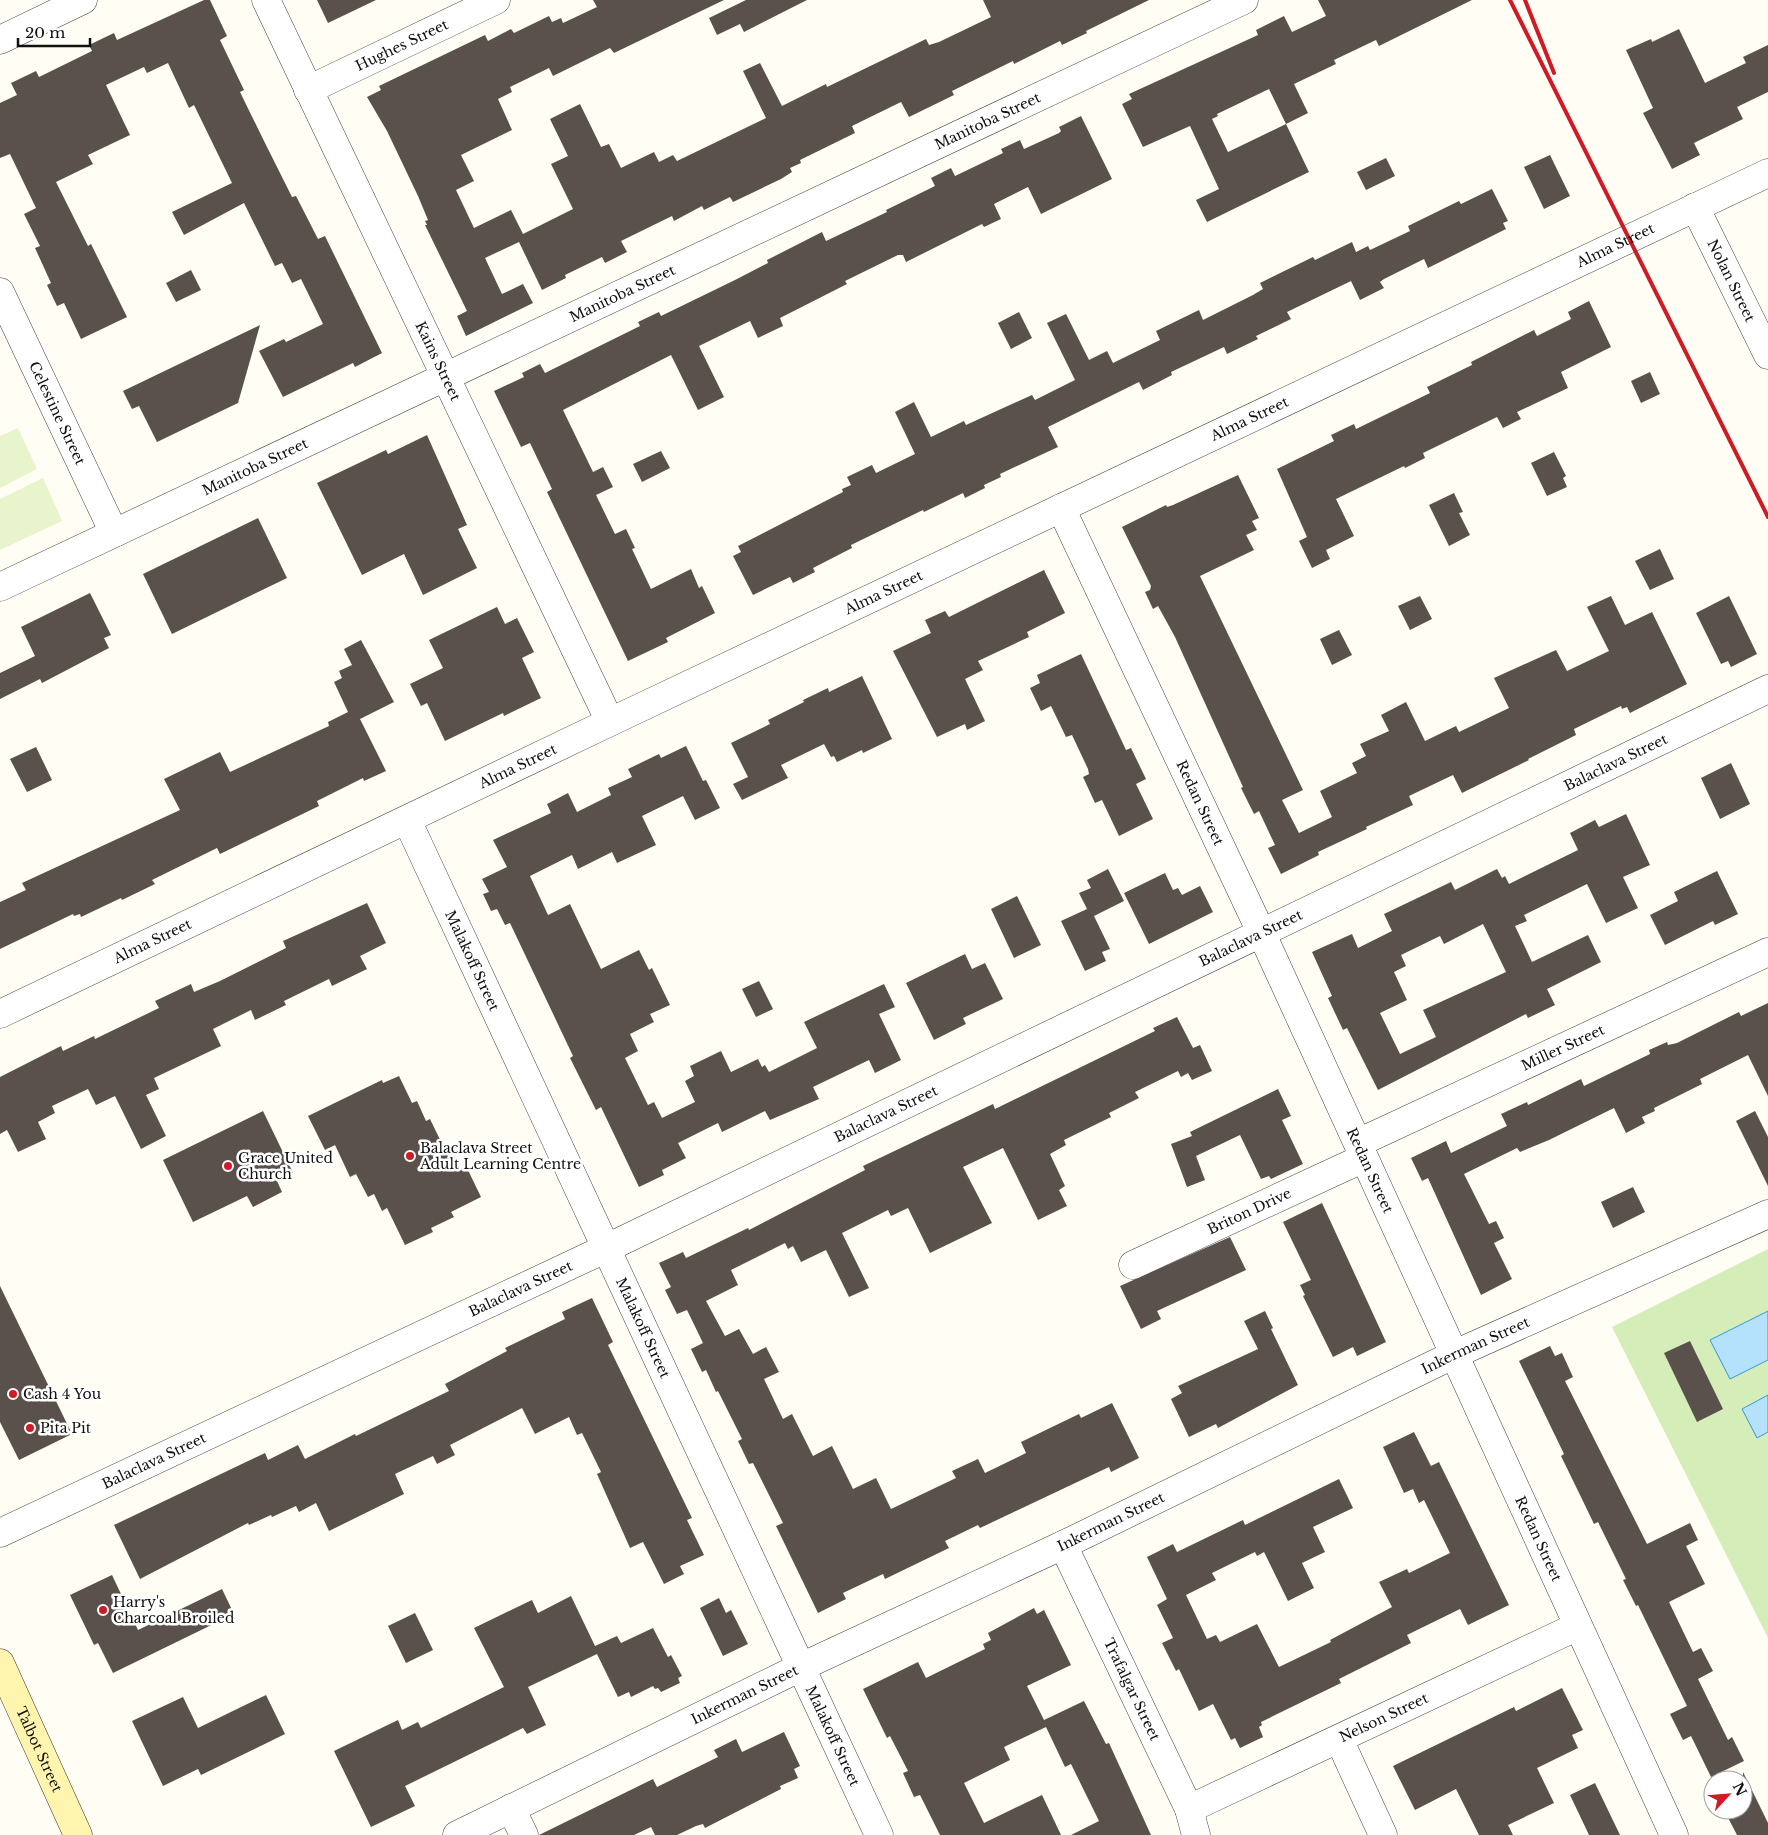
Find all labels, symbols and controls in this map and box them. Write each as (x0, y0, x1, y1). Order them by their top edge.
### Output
scale bar (18, 15, 90, 47)
street label: Hughes Street (353, 15, 452, 75)
text: 20 m (25, 23, 65, 42)
street label: Manitoba Street (932, 88, 1044, 154)
street label: Alma Street (1573, 219, 1658, 272)
street label: Nolan Street (1703, 236, 1759, 325)
street label: Manitoba Street (566, 260, 679, 326)
street label: Kains Street (412, 319, 465, 404)
street label: Celestine Street (25, 359, 90, 468)
street label: Alma Street (1207, 392, 1292, 445)
street label: Manitoba Street (199, 434, 311, 499)
street label: Alma Street (841, 566, 926, 619)
street label: Balaclava Street (1561, 730, 1671, 795)
street label: Alma Street (475, 740, 560, 793)
street label: Redan Street (1172, 757, 1228, 849)
street label: Balaclava Street (1196, 905, 1306, 971)
street label: Malakoff Street (441, 907, 504, 1014)
street label: Alma Street (110, 914, 195, 968)
street label: Miller Street (1518, 1020, 1608, 1075)
street label: Balaclava Street (831, 1081, 941, 1146)
street label: Redan Street (1343, 1125, 1398, 1217)
place label: Balaclava Street Adult Learning Centre (419, 1139, 581, 1173)
place label: Grace United Church (238, 1149, 333, 1183)
marker: Balaclava Street Adult Learning Centre (404, 1150, 416, 1162)
marker: Grace United Church (222, 1160, 234, 1172)
street label: Briton Drive (1204, 1184, 1294, 1238)
street label: Balaclava Street (466, 1256, 576, 1321)
street label: Malakoff Street (612, 1275, 675, 1382)
street label: Inkerman Street (1418, 1313, 1533, 1378)
place label: Cash 4 You (23, 1385, 102, 1403)
marker: Cash 4 You (7, 1388, 19, 1400)
place label: Pita Pit (40, 1419, 92, 1437)
marker: Pita Pit (24, 1422, 36, 1434)
street label: Balaclava Street (99, 1428, 209, 1493)
street label: Inkerman Street (1054, 1488, 1168, 1555)
street label: Redan Street (1511, 1493, 1566, 1585)
place label: Harry's Charcoal Broiled (113, 1593, 235, 1627)
marker: Harry's Charcoal Broiled (97, 1604, 109, 1616)
street label: Trafalgar Street (1100, 1635, 1164, 1744)
street label: Inkerman Street (688, 1661, 802, 1728)
street label: Malakoff Street (802, 1683, 864, 1790)
street label: Nelson Street (1336, 1689, 1432, 1746)
street label: Talbot Street (12, 1704, 67, 1796)
north arrow (1703, 1770, 1753, 1820)
text: N (1729, 1779, 1751, 1799)

